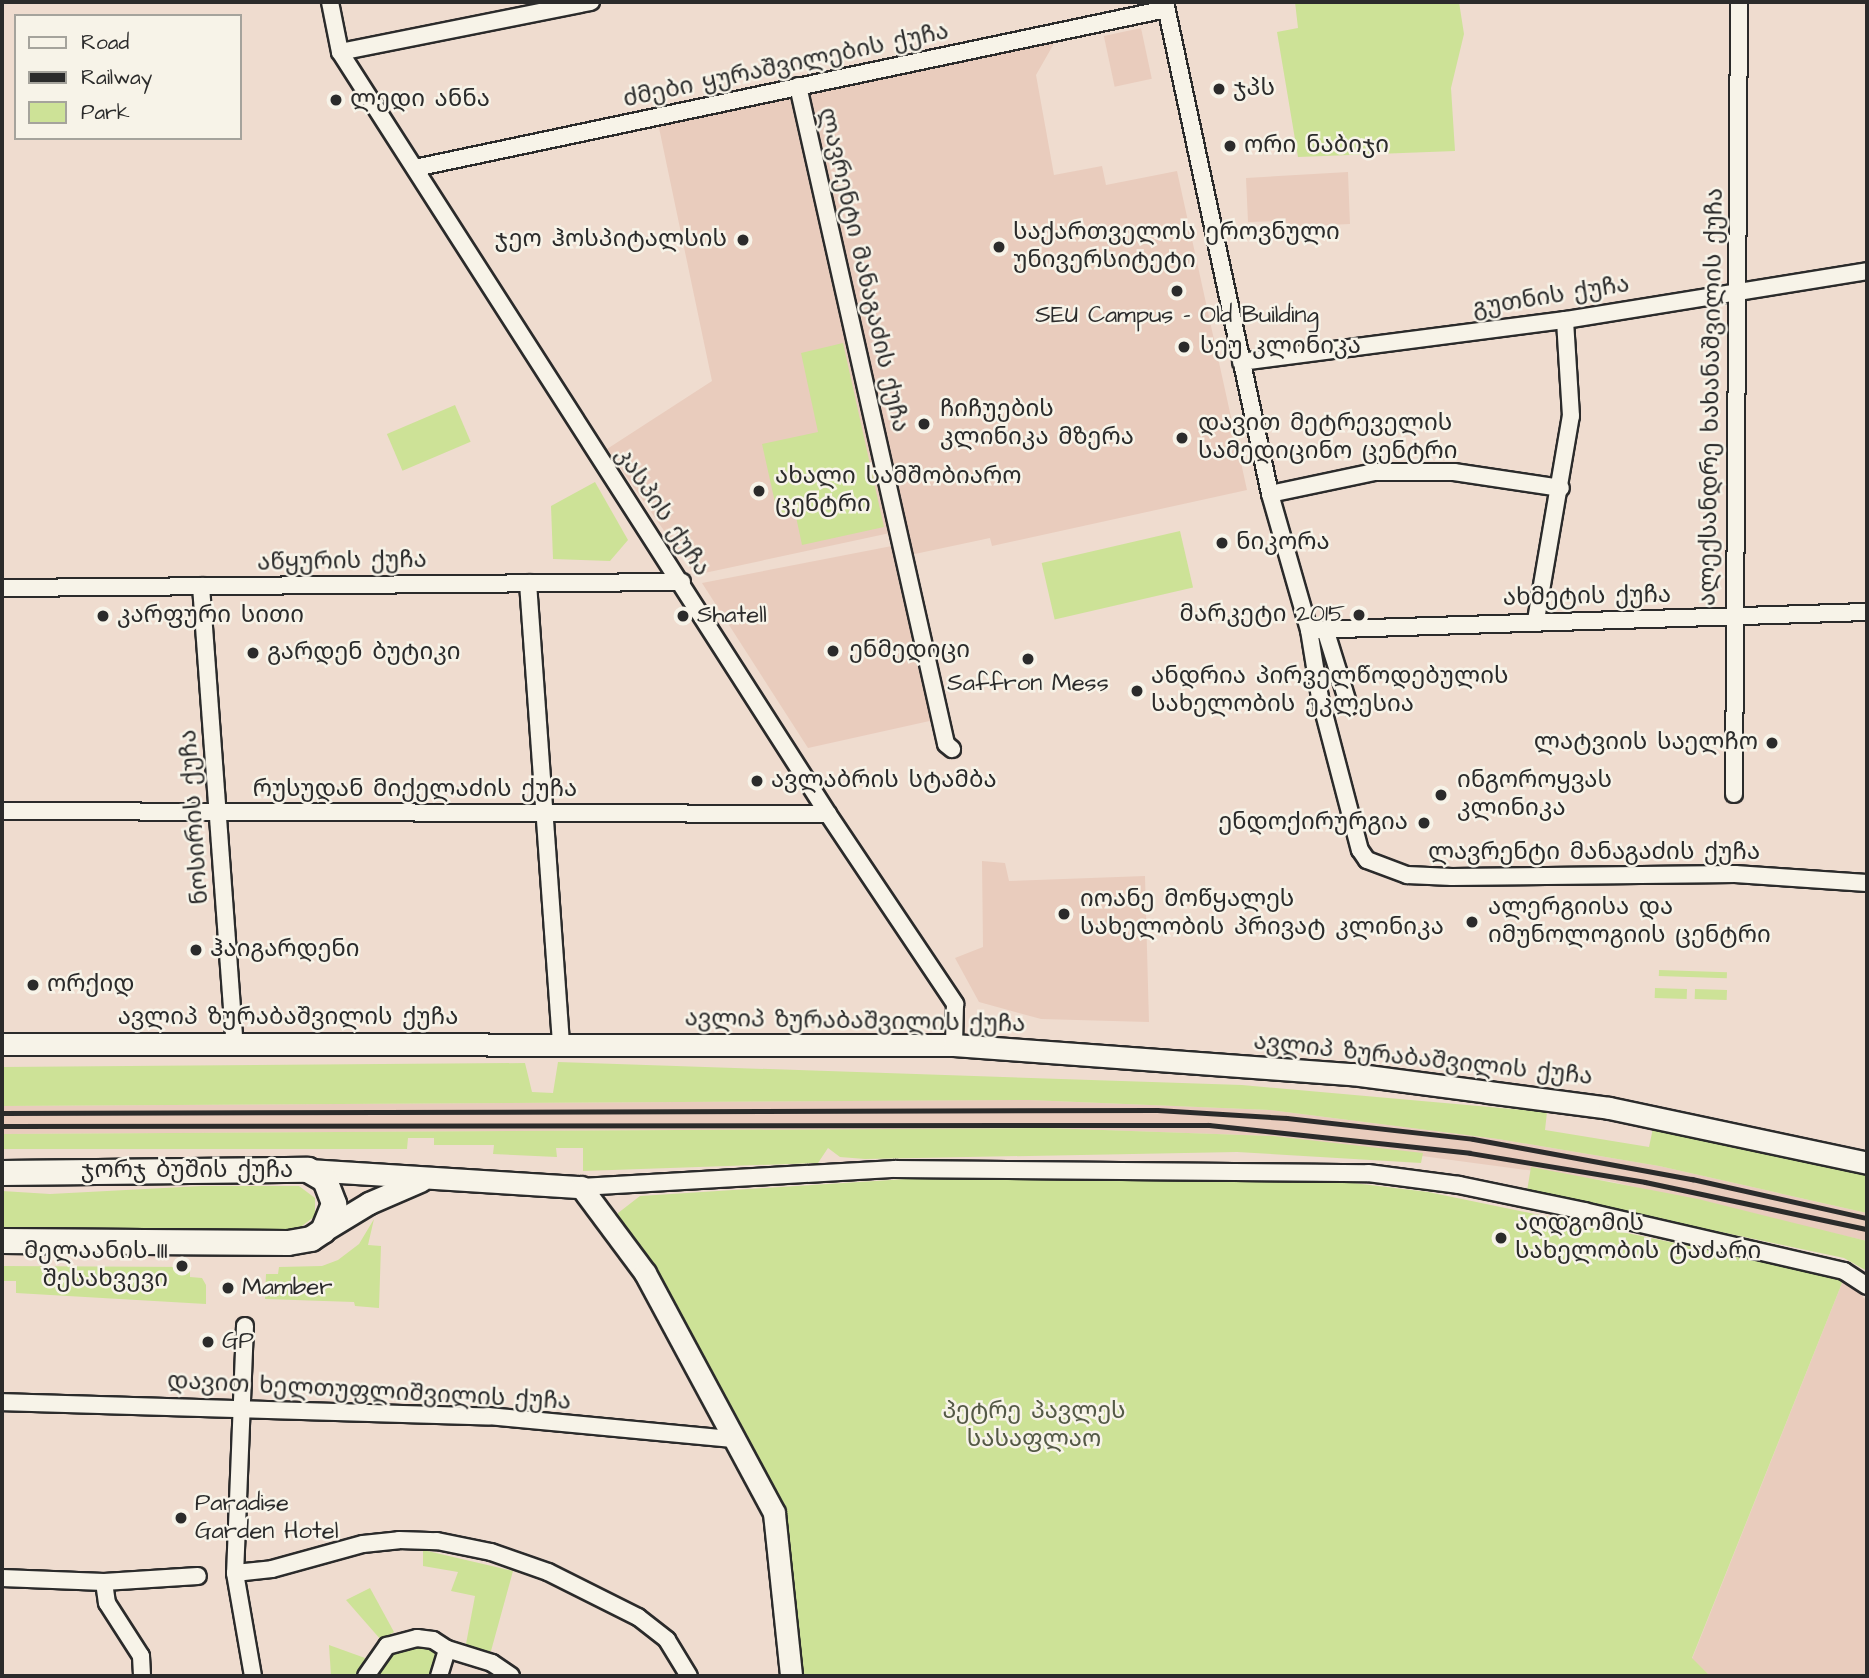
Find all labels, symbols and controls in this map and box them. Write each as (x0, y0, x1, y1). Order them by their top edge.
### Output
legend (14, 14, 242, 140)
street label: ძმები ყურაშვილების ქუჩა (621, 17, 951, 115)
text: Road (81, 28, 129, 57)
text: Railway (81, 63, 152, 92)
place label: ჯპს (1233, 75, 1275, 103)
marker: ჯპს (1211, 81, 1227, 97)
place label: ლედი ანნა (350, 86, 490, 114)
marker: ლედი ანნა (328, 92, 344, 108)
text: Park (81, 98, 130, 127)
street label: ლავრენტი მანაგაძის ქუჩა (812, 105, 914, 435)
place label: ორი ნაბიჯი (1244, 132, 1389, 160)
marker: ორი ნაბიჯი (1222, 138, 1238, 154)
street label: ალექსანდრე ხახანაშვილის ქუჩა (1694, 188, 1730, 606)
place label: საქართველოს ეროვნული უნივერსიტეტი (1013, 219, 1340, 275)
place label: ჯეო ჰოსპიტალსის (495, 226, 727, 254)
marker: ჯეო ჰოსპიტალსის (733, 230, 753, 250)
marker: საქართველოს ეროვნული უნივერსიტეტი (991, 239, 1007, 255)
street label: გუთნის ქუჩა (1471, 270, 1631, 324)
marker: SEU Campus - Old Building (1169, 283, 1185, 299)
place label: SEU Campus - Old Building (1035, 302, 1319, 330)
place label: სეუ კლინიკა (1200, 333, 1361, 361)
marker: სეუ კლინიკა (1174, 337, 1194, 357)
place label: ჩიჩუების კლინიკა მზერა (940, 396, 1134, 452)
place label: დავით მეტრეველის სამედიცინო ცენტრი (1198, 410, 1458, 466)
marker: ჩიჩუების კლინიკა მზერა (914, 414, 934, 434)
marker: დავით მეტრეველის სამედიცინო ცენტრი (1172, 428, 1192, 448)
street label: კასპის ქუჩა (608, 442, 716, 582)
place label: ახალი სამშობიარო ცენტრი (775, 463, 1021, 519)
marker: ახალი სამშობიარო ცენტრი (749, 481, 769, 501)
place label: ნიკორა (1236, 529, 1330, 557)
marker: ნიკორა (1214, 535, 1230, 551)
street label: აწყურის ქუჩა (257, 546, 427, 578)
street label: ახმეტის ქუჩა (1503, 581, 1671, 613)
place label: მარკეტი 2015 (1180, 601, 1345, 629)
place label: კარფური სითი (117, 602, 304, 630)
place label: Shatell (697, 602, 767, 630)
marker: მარკეტი 2015 (1351, 607, 1367, 623)
marker: კარფური სითი (95, 608, 111, 624)
marker: Shatell (675, 608, 691, 624)
place label: ენმედიცი (849, 637, 970, 665)
place label: გარდენ ბუტიკი (267, 639, 461, 667)
marker: ენმედიცი (823, 641, 843, 661)
marker: გარდენ ბუტიკი (245, 645, 261, 661)
marker: Saffron Mess (1020, 651, 1036, 667)
place label: ანდრია პირველწოდებულის სახელობის ეკლესია (1151, 663, 1509, 719)
place label: Saffron Mess (947, 670, 1109, 698)
marker: ანდრია პირველწოდებულის სახელობის ეკლესია (1129, 683, 1145, 699)
street label: ნოსირის ქუჩა (175, 729, 215, 905)
place label: ლატვიის საელჩო (1534, 729, 1758, 757)
marker: ლატვიის საელჩო (1764, 735, 1780, 751)
place label: ავლაბრის სტამბა (771, 767, 997, 795)
place label: ინგოროყვას კლინიკა (1457, 767, 1612, 823)
marker: ავლაბრის სტამბა (749, 773, 765, 789)
street label: რუსუდან მიქელაძის ქუჩა (253, 776, 577, 804)
marker: ინგოროყვას კლინიკა (1431, 785, 1451, 805)
place label: ენდოქირურგია (1218, 809, 1408, 837)
marker: ენდოქირურგია (1414, 813, 1434, 833)
street label: ლავრენტი მანაგაძის ქუჩა (1428, 839, 1760, 867)
place label: იოანე მოწყალეს სახელობის პრივატ კლინიკა (1080, 886, 1444, 942)
place label: ალერგიისა და იმუნოლოგიის ცენტრი (1488, 894, 1771, 950)
marker: იოანე მოწყალეს სახელობის პრივატ კლინიკა (1054, 904, 1074, 924)
marker: ალერგიისა და იმუნოლოგიის ცენტრი (1462, 912, 1482, 932)
place label: ჰაიგარდენი (210, 936, 360, 964)
marker: ჰაიგარდენი (188, 942, 204, 958)
place label: ორქიდ (47, 971, 134, 999)
marker: ორქიდ (25, 977, 41, 993)
street label: ავლიპ ზურაბაშვილის ქუჩა (118, 1004, 458, 1032)
street label: ავლიპ ზურაბაშვილის ქუჩა (684, 1005, 1026, 1039)
street label: ავლიპ ზურაბაშვილის ქუჩა (1252, 1028, 1594, 1092)
street label: ჯორჯ ბუშის ქუჩა (81, 1157, 293, 1185)
place label: აღდგომის სახელობის ტაძარი (1515, 1210, 1761, 1266)
marker: აღდგომის სახელობის ტაძარი (1493, 1230, 1509, 1246)
place label: მელაანის III შესახვევი (24, 1238, 168, 1294)
marker: მელაანის III შესახვევი (174, 1258, 190, 1274)
place label: Mamber (242, 1274, 332, 1302)
marker: Mamber (220, 1280, 236, 1296)
place label: GP (222, 1328, 254, 1356)
marker: GP (200, 1334, 216, 1350)
street label: დავით ხელთუფლიშვილის ქუჩა (166, 1367, 572, 1417)
park label: პეტრე პავლეს სასაფლაო (942, 1398, 1126, 1454)
place label: Paradise Garden Hotel (195, 1490, 338, 1546)
marker: Paradise Garden Hotel (173, 1510, 189, 1526)

